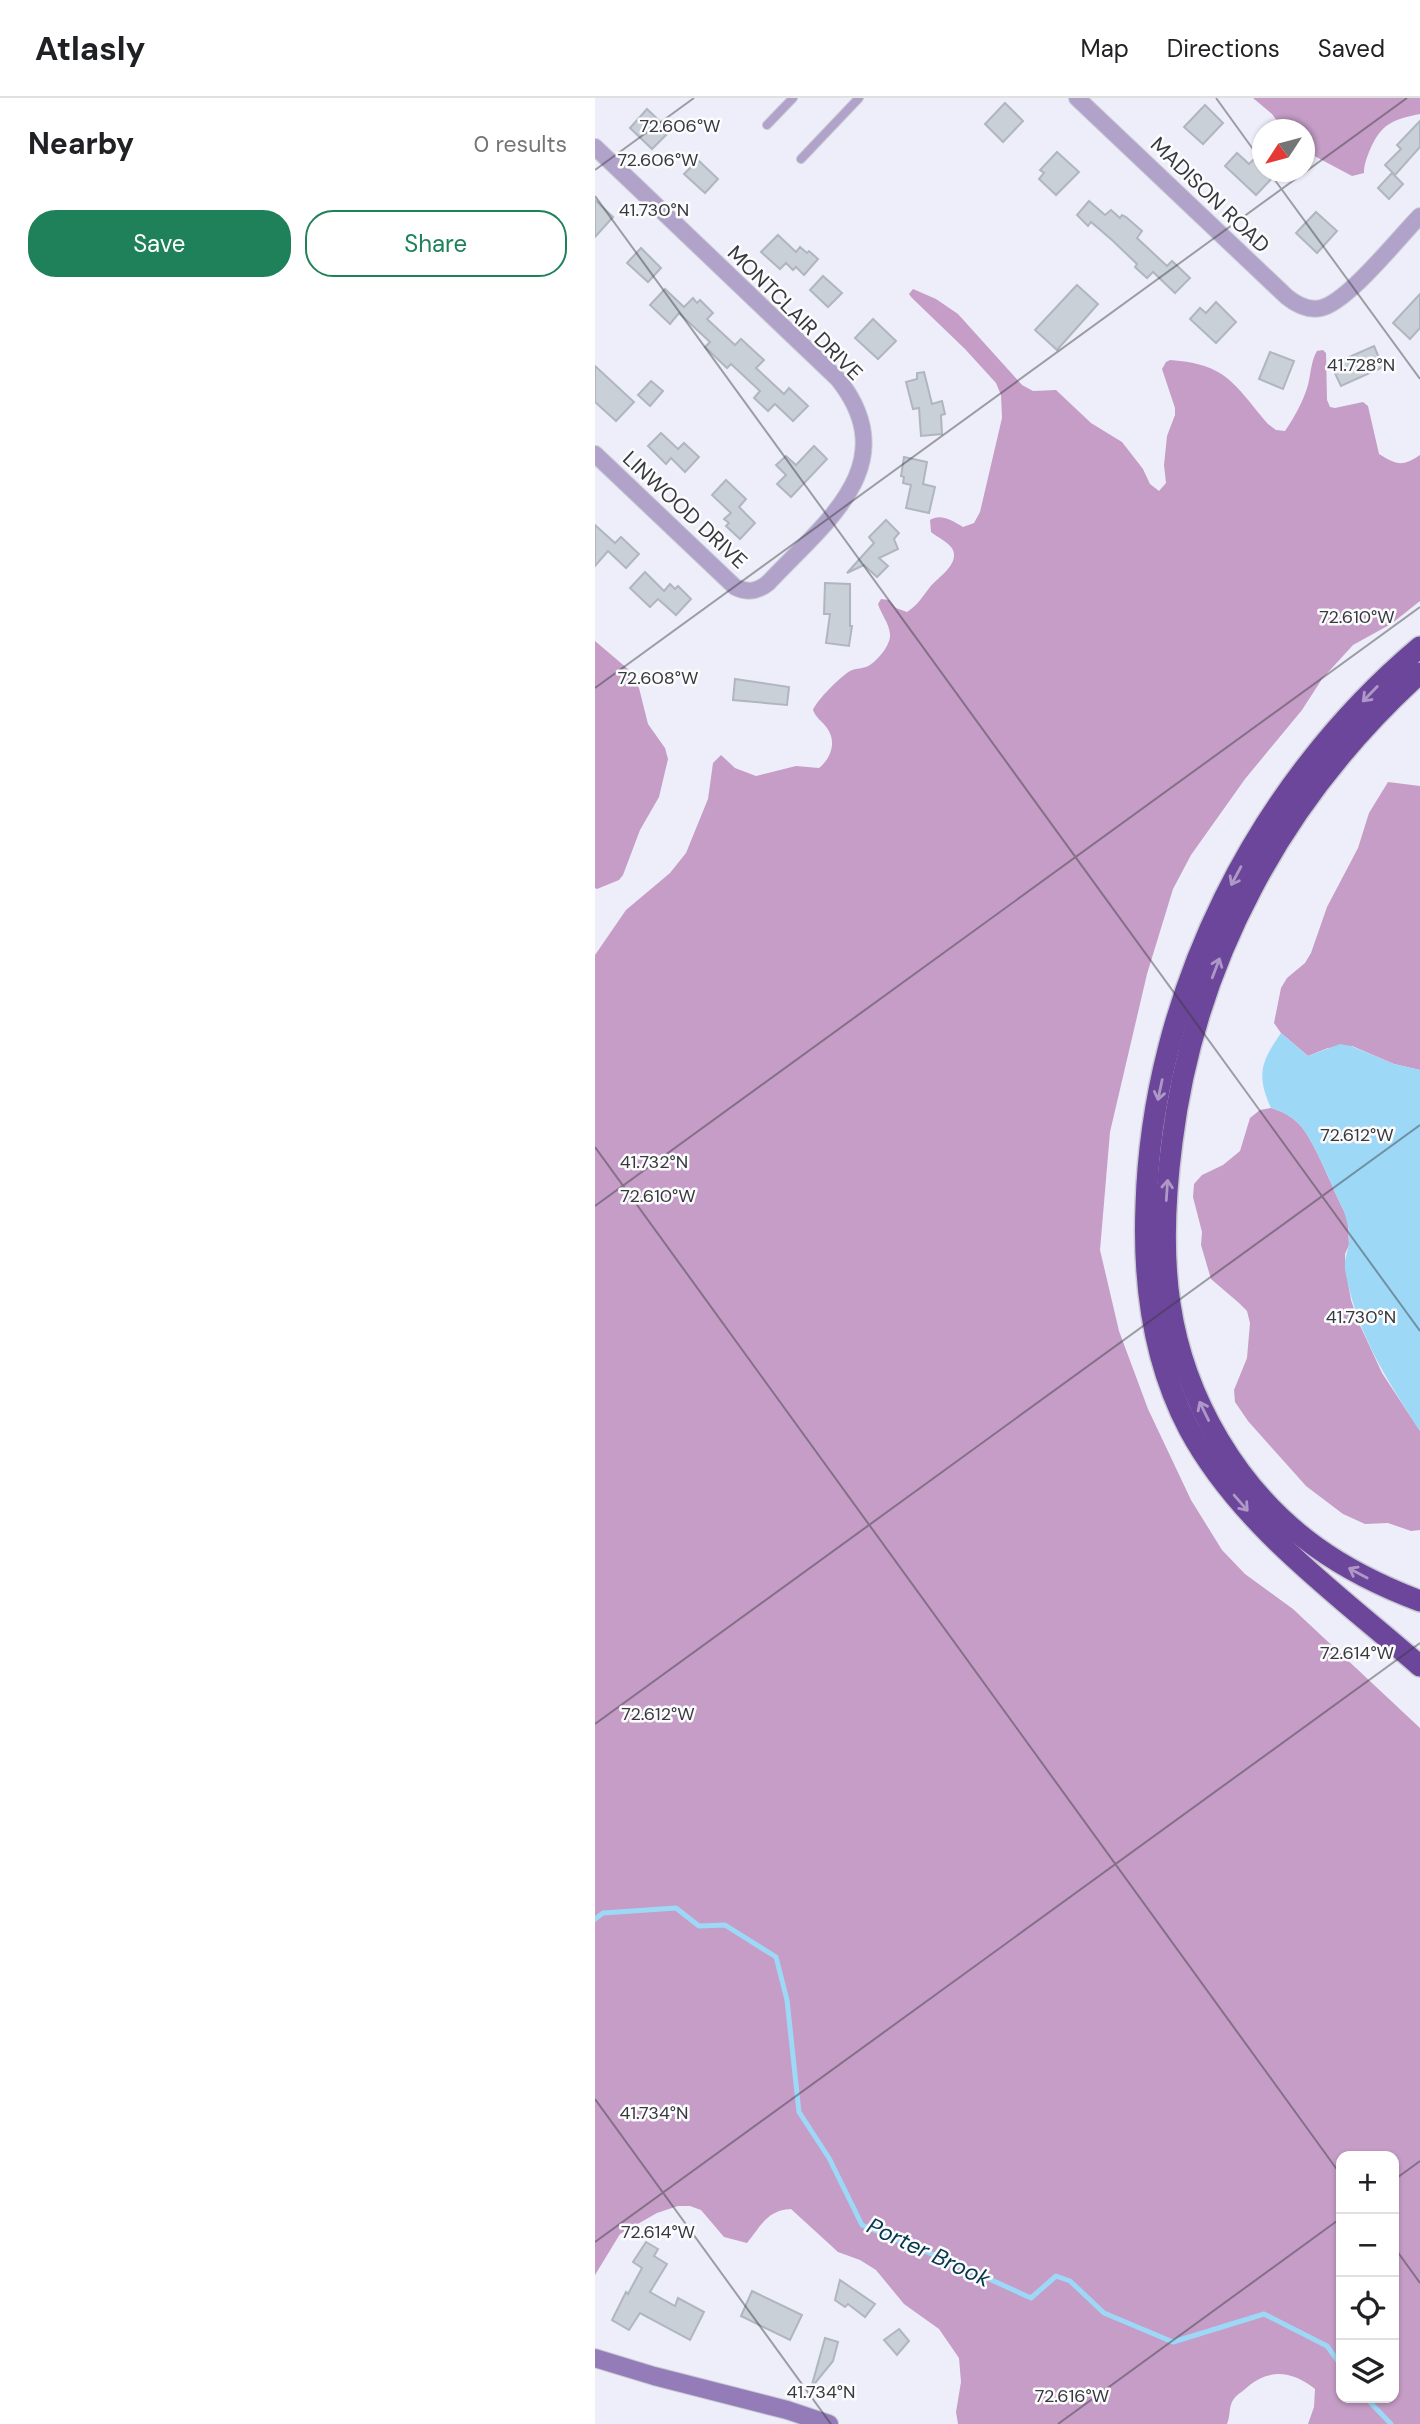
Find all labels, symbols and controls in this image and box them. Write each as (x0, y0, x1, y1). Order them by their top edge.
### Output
text: Atlasly (35, 27, 145, 70)
text: Map (1081, 33, 1129, 64)
text: Directions (1167, 33, 1280, 64)
text: Saved (1318, 33, 1385, 64)
text: 72.606°W (639, 114, 721, 138)
north arrow (1252, 119, 1315, 182)
text: Nearby (28, 124, 134, 163)
text: 0 results (474, 129, 567, 159)
street label: MADISON ROAD (1144, 131, 1276, 259)
text: 72.606°W (617, 148, 699, 172)
text: 41.730°N (619, 198, 689, 222)
button: Save (28, 210, 291, 277)
button: Share (305, 210, 567, 277)
street label: MONTCLAIR DRIVE (721, 239, 869, 387)
text: 41.728°N (1327, 353, 1395, 377)
street label: LINWOOD DRIVE (617, 445, 753, 575)
text: 72.610°W (1319, 605, 1395, 629)
text: 72.608°W (618, 666, 698, 690)
one-way arrow (1361, 685, 1378, 702)
one-way arrow (1229, 866, 1243, 886)
one-way arrow (1210, 958, 1223, 980)
one-way arrow (1152, 1078, 1166, 1101)
text: 72.612°W (1320, 1123, 1394, 1147)
text: 41.732°N (620, 1150, 688, 1174)
one-way arrow (1161, 1179, 1174, 1201)
text: 72.610°W (620, 1184, 696, 1208)
text: 41.730°N (1326, 1305, 1396, 1329)
one-way arrow (1196, 1401, 1210, 1422)
one-way arrow (1233, 1494, 1249, 1512)
one-way arrow (1348, 1566, 1369, 1579)
text: 72.614°W (1320, 1641, 1394, 1665)
text: 72.612°W (621, 1702, 695, 1726)
text: 41.734°N (620, 2101, 688, 2125)
map controls (1336, 2151, 1399, 2403)
button: + (1336, 2151, 1399, 2214)
water label: Porter Brook (862, 2210, 996, 2294)
button: − (1336, 2214, 1399, 2277)
text: 72.614°W (621, 2220, 695, 2244)
button: locate (1336, 2277, 1399, 2340)
button: layers (1336, 2340, 1399, 2403)
text: 41.734°N (787, 2380, 855, 2404)
text: 72.616°W (1035, 2384, 1109, 2408)

